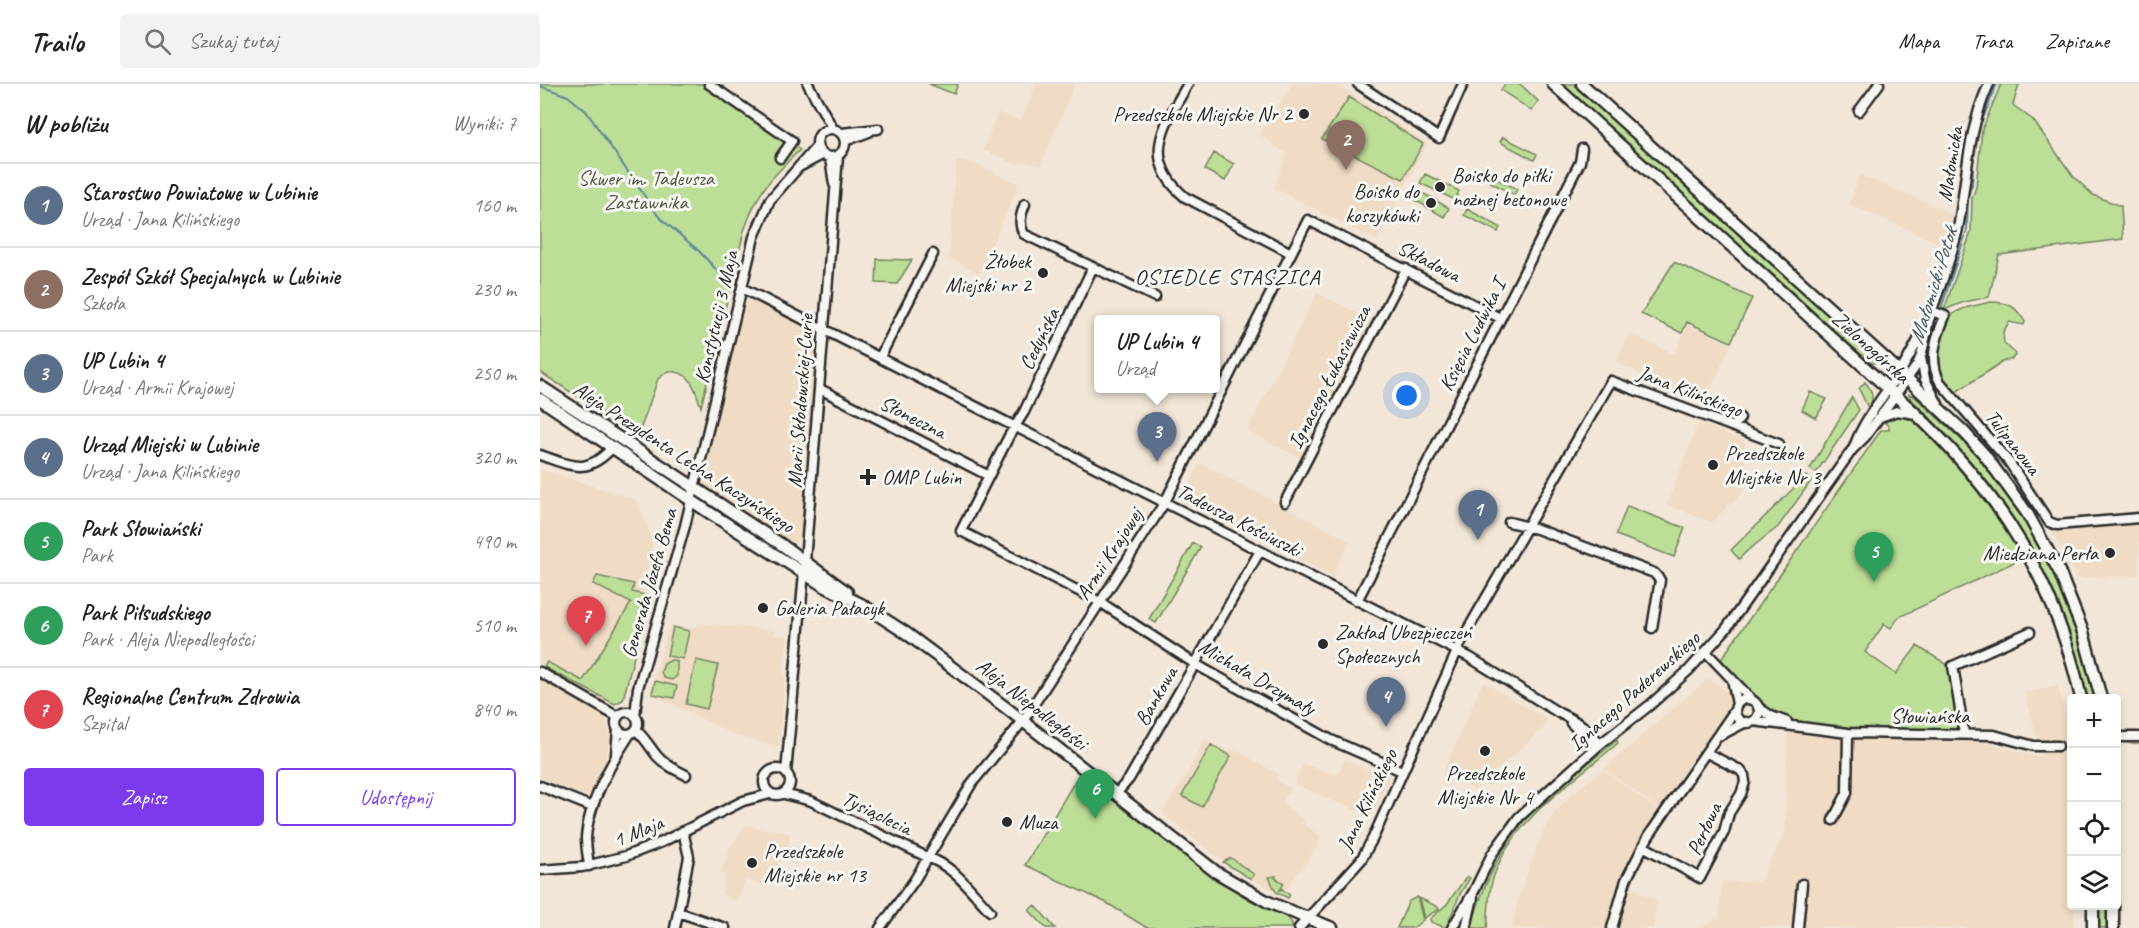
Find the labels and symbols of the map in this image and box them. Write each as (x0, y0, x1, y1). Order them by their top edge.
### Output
place label: Przedszkole Miejskie Nr 2 (1113, 101, 1294, 127)
marker: Przedszkole Miejskie Nr 2 (1297, 107, 1311, 121)
pin: 2 (1326, 120, 1366, 170)
street label: Małomicka (1931, 122, 1969, 203)
place label: Boisko do piłki nożnej betonowe (1452, 162, 1567, 212)
park label: Skwer im. Tadeusza Zastawnika (578, 165, 716, 215)
place label: Boisko do koszykówki (1345, 178, 1422, 228)
marker: Boisko do piłki nożnej betonowe (1433, 180, 1447, 194)
marker: Boisko do koszykówki (1424, 196, 1438, 210)
water label: Małomicki Potok (1902, 221, 1965, 348)
street label: Składowa (1393, 234, 1467, 289)
street label: Konstytucji 3 Maja (688, 247, 744, 386)
place label: Żłobek Miejski nr 2 (945, 248, 1033, 298)
district label: OSIEDLE STASZICA (1135, 263, 1321, 291)
marker: Żłobek Miejski nr 2 (1036, 266, 1050, 280)
street label: Księcia Ludwika I (1433, 271, 1513, 395)
street label: Ignacego Łukasiewicza (1282, 299, 1377, 453)
street label: Cedyńska (1013, 302, 1066, 374)
street label: Zielonogórska (1827, 305, 1917, 390)
street label: Marii Skłodowskiej-Curie (781, 312, 819, 489)
street label: Jana Kilińskiego (1633, 359, 1747, 423)
street label: Aleja Prezydenta Lecha Kaczyńskiego (569, 376, 801, 539)
your location (1392, 381, 1421, 410)
street label: Słoneczna (876, 389, 953, 446)
street label: Tulipanowa (1979, 404, 2048, 481)
pin: 3 (1138, 412, 1176, 462)
place label: Przedszkole Miejskie Nr 3 (1725, 440, 1822, 490)
marker: Przedszkole Miejskie Nr 3 (1706, 458, 1720, 472)
place label: OMP Lubin (882, 464, 962, 490)
marker: OMP Lubin (859, 468, 877, 486)
street label: Tadeusza Kościuszki (1172, 477, 1308, 564)
pin: 1 (1458, 490, 1498, 540)
street label: Armii Krajowej (1070, 501, 1150, 605)
street label: Generała Józefa Bema (615, 504, 683, 661)
pin: 5 (1854, 532, 1894, 582)
place label: Miedziana Perła (1983, 540, 2100, 566)
marker: Miedziana Perła (2103, 546, 2117, 560)
place label: Galeria Pałacyk (775, 595, 885, 621)
pin: 7 (566, 596, 606, 646)
marker: Galeria Pałacyk (756, 601, 770, 615)
place label: Zakład Ubezpieczeń Społecznych (1335, 619, 1473, 669)
street label: Ignacego Paderewskiego (1563, 624, 1706, 757)
street label: Michała Drzymały (1194, 633, 1321, 722)
marker: Zakład Ubezpieczeń Społecznych (1316, 637, 1330, 651)
street label: Aleja Niepodległości (971, 652, 1095, 757)
street label: Bankowa (1129, 660, 1184, 730)
pin: 4 (1366, 678, 1406, 727)
street label: Słowiańska (1891, 703, 1971, 729)
street label: Jana Kilińskiego (1331, 743, 1403, 856)
marker: Przedszkole Miejskie Nr 4 (1478, 744, 1492, 758)
place label: Przedszkole Miejskie Nr 4 (1437, 760, 1535, 810)
pin: 6 (1076, 770, 1114, 819)
street label: Tysiąclecia (838, 785, 918, 842)
street label: Perłowa (1681, 797, 1728, 859)
street label: 1 Maja (609, 809, 668, 853)
place label: Muza (1019, 809, 1059, 835)
marker: Muza (1000, 815, 1014, 829)
place label: Przedszkole Miejskie nr 13 (764, 838, 868, 888)
marker: Przedszkole Miejskie nr 13 (745, 856, 759, 870)

